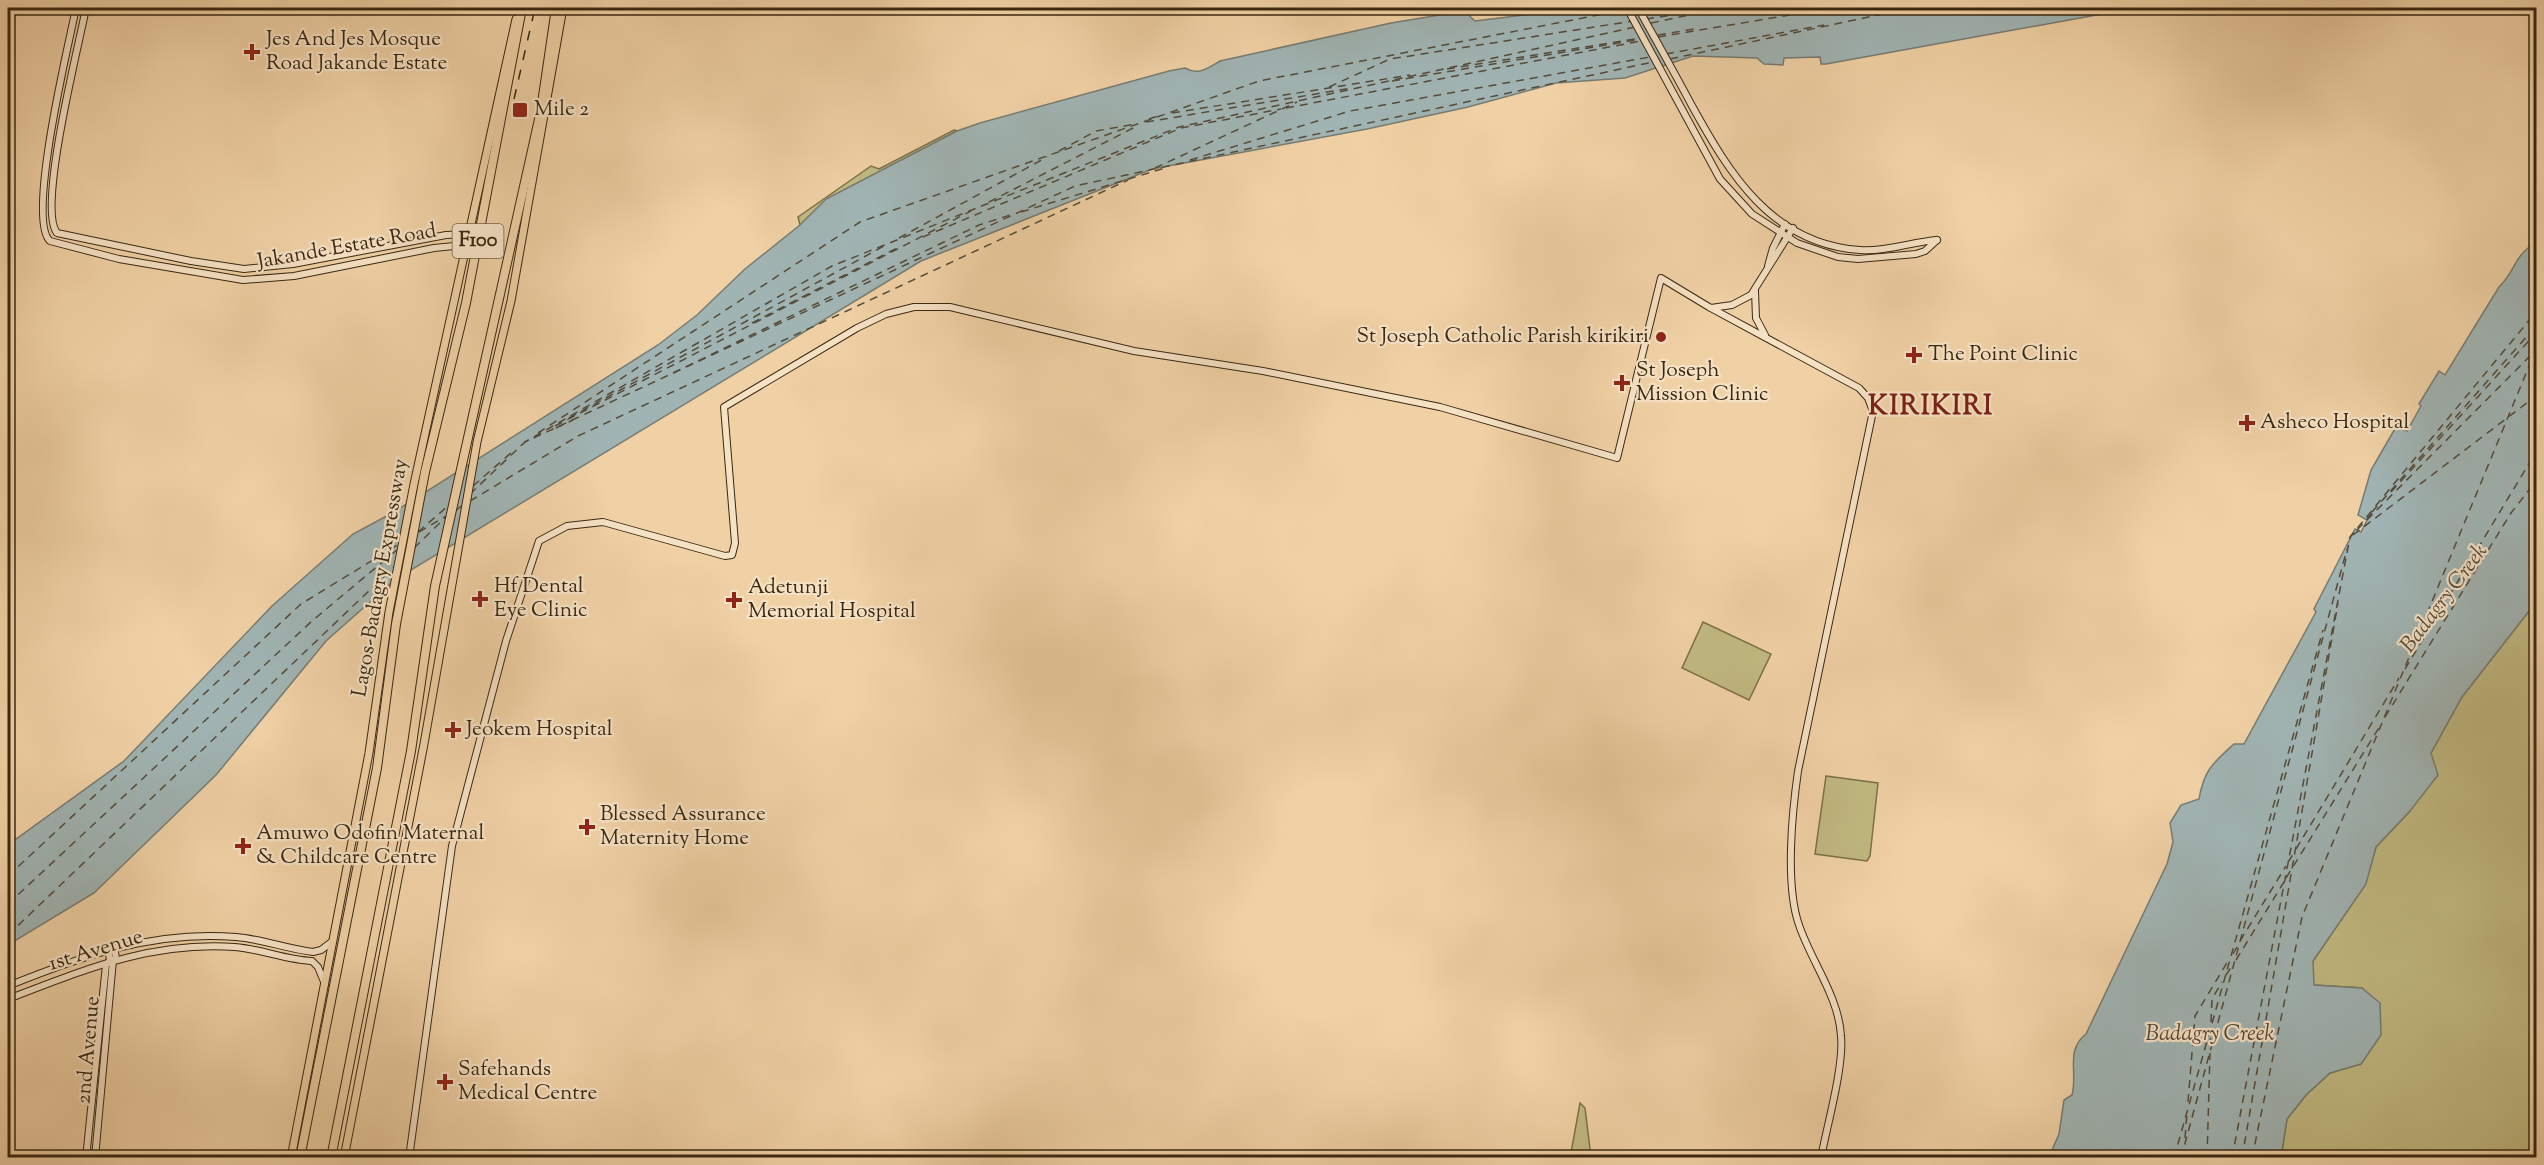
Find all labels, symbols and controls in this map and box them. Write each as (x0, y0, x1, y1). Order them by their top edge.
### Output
place label: Jes And Jes Mosque Road Jakande Estate (265, 25, 447, 79)
marker: Jes And Jes Mosque Road Jakande Estate (243, 43, 261, 61)
place label: Mile 2 (534, 95, 589, 125)
marker: Mile 2 (511, 101, 529, 119)
street label: Jakande Estate Road (254, 216, 439, 278)
road number: F100 (452, 224, 504, 258)
place label: St Joseph Catholic Parish kirikiri (1356, 322, 1649, 352)
marker: St Joseph Catholic Parish kirikiri (1654, 330, 1668, 344)
place label: The Point Clinic (1928, 340, 2078, 370)
marker: The Point Clinic (1905, 346, 1923, 364)
place label: St Joseph Mission Clinic (1636, 356, 1769, 410)
marker: St Joseph Mission Clinic (1613, 374, 1631, 392)
district label: KIRIKIRI (1868, 388, 1994, 427)
place label: Asheco Hospital (2260, 408, 2409, 438)
marker: Asheco Hospital (2238, 414, 2256, 432)
street label: Lagos-Badagry Expressway (345, 456, 417, 699)
water label: Badagry Creek (2393, 538, 2497, 660)
place label: Hf Dental Eye Clinic (494, 572, 588, 626)
place label: Adetunji Memorial Hospital (748, 573, 916, 627)
marker: Hf Dental Eye Clinic (471, 590, 489, 608)
marker: Adetunji Memorial Hospital (725, 591, 743, 609)
place label: Jeokem Hospital (465, 715, 613, 745)
marker: Jeokem Hospital (444, 721, 462, 739)
place label: Blessed Assurance Maternity Home (600, 800, 766, 854)
marker: Blessed Assurance Maternity Home (578, 818, 596, 836)
place label: Amuwo Odofin Maternal & Childcare Centre (256, 819, 484, 873)
marker: Amuwo Odofin Maternal & Childcare Centre (234, 837, 252, 855)
street label: 1st Avenue (45, 922, 147, 980)
street label: 2nd Avenue (69, 995, 109, 1105)
water label: Badagry Creek (2146, 1019, 2274, 1051)
place label: Safehands Medical Centre (458, 1055, 597, 1109)
marker: Safehands Medical Centre (436, 1073, 454, 1091)

